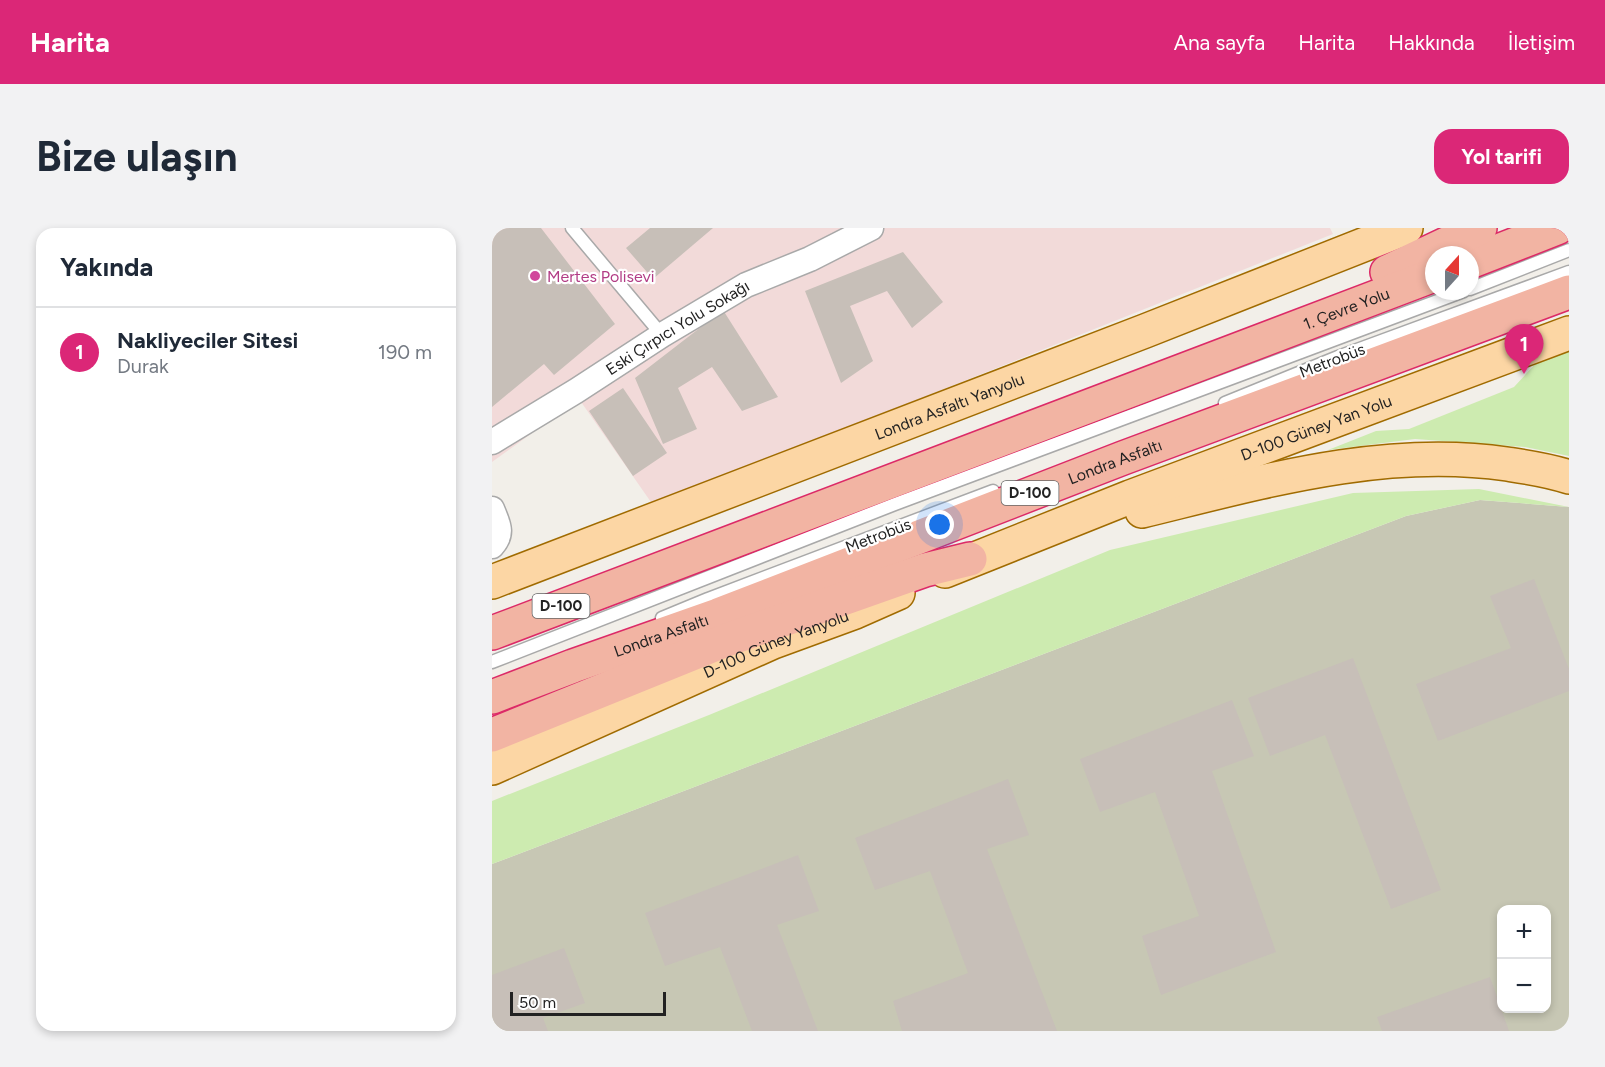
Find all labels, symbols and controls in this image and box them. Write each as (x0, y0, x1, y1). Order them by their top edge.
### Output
text: Harita (30, 25, 110, 59)
text: Ana sayfa (1174, 30, 1265, 55)
text: Harita (1298, 30, 1355, 55)
text: Hakkında (1388, 30, 1475, 55)
text: İletişim (1508, 30, 1575, 55)
button: Yol tarifi (1434, 129, 1569, 184)
text: Bize ulaşın (36, 131, 238, 182)
north arrow (1425, 246, 1479, 300)
text: Yakında (60, 251, 153, 283)
place label: Mertes Polisevi (547, 267, 654, 286)
marker: Mertes Polisevi (528, 269, 542, 283)
street label: Eski Çırpıcı Yolu Sokağı (602, 276, 753, 379)
street label: 1. Çevre Yolu (1301, 284, 1392, 334)
pin: 1 (1504, 324, 1544, 374)
text: Nakliyeciler Sitesi (117, 327, 298, 354)
street label: Metrobüs (1297, 339, 1368, 382)
text: 1 (75, 340, 84, 364)
text: 190 m (378, 340, 432, 364)
text: Durak (117, 354, 169, 378)
street label: Londra Asfaltı Yanyolu (872, 369, 1027, 444)
street label: D-100 Güney Yan Yolu (1238, 391, 1395, 465)
street label: Londra Asfaltı (1065, 435, 1165, 488)
road number: D-100 (1002, 481, 1058, 505)
your location (925, 510, 954, 539)
street label: Metrobüs (843, 514, 914, 557)
road number: D-100 (532, 594, 590, 618)
street label: D-100 Güney Yanyolu (700, 606, 851, 682)
street label: Londra Asfaltı (611, 610, 711, 661)
map controls (1497, 905, 1551, 1013)
button: + (1497, 905, 1551, 959)
button: − (1497, 959, 1551, 1013)
scale bar (510, 989, 666, 1016)
text: 50 m (519, 993, 556, 1012)

